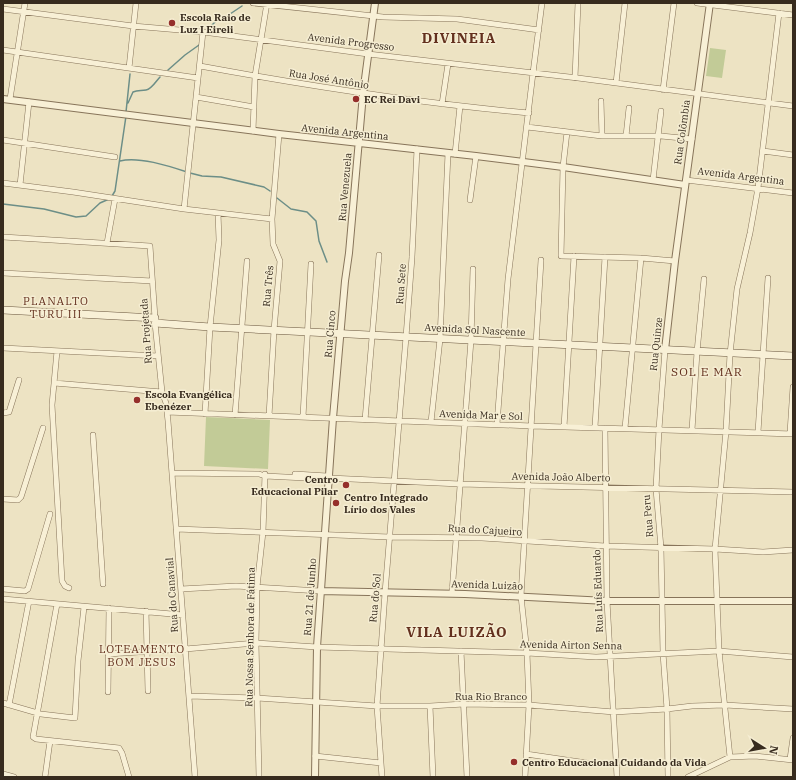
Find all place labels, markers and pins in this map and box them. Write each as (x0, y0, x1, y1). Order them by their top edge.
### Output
place label: Escola Raio de Luz I Eireli (180, 11, 251, 36)
marker: Escola Raio de Luz I Eireli (167, 18, 177, 28)
place label: EC Rei Davi (364, 93, 421, 106)
marker: EC Rei Davi (351, 94, 361, 104)
place label: Escola Evangélica Ebenézer (145, 388, 233, 413)
marker: Escola Evangélica Ebenézer (132, 395, 142, 405)
place label: Centro Educacional Pilar (251, 473, 338, 498)
marker: Centro Educacional Pilar (341, 480, 351, 490)
place label: Centro Integrado Lírio dos Vales (344, 491, 428, 516)
marker: Centro Integrado Lírio dos Vales (331, 498, 341, 508)
place label: Centro Educacional Cuidando da Vida (522, 756, 707, 769)
marker: Centro Educacional Cuidando da Vida (509, 757, 519, 767)

